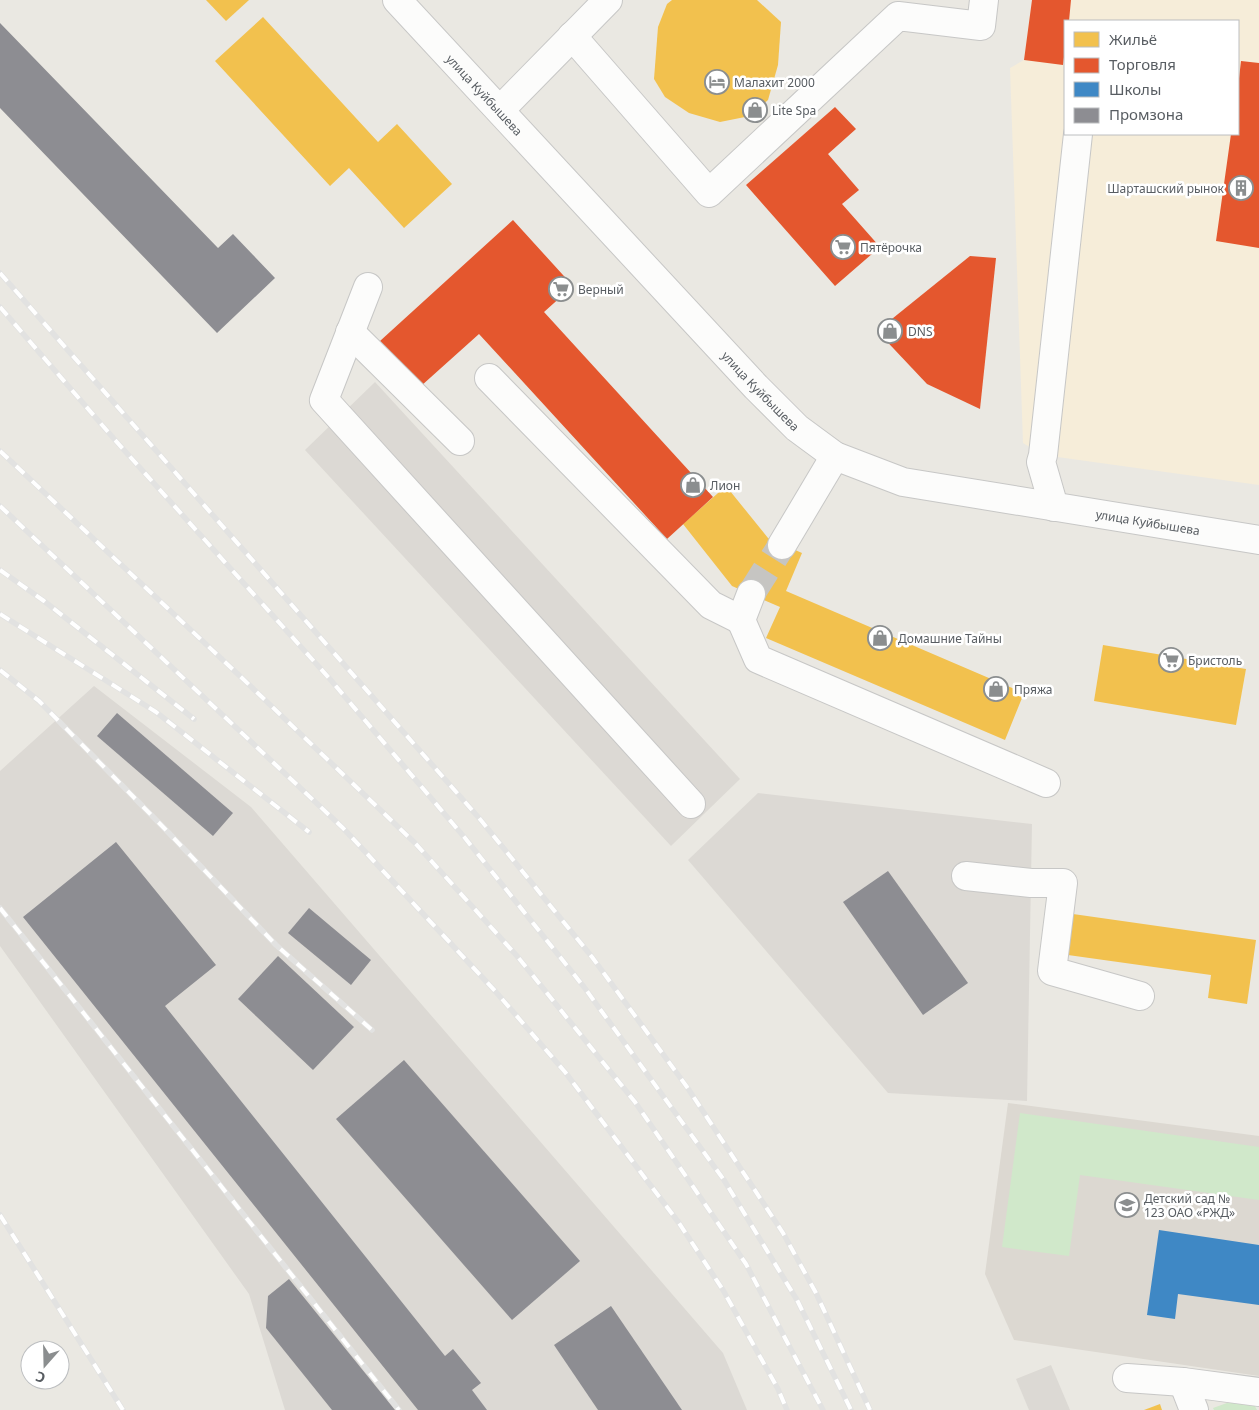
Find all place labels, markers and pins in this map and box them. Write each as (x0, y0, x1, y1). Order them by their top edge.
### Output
hotel icon: Малахит 2000 (704, 69, 730, 95)
place label: Малахит 2000 (734, 74, 815, 91)
shop icon: Lite Spa (742, 97, 768, 123)
place label: Lite Spa (772, 102, 816, 119)
building icon: Шарташский рынок (1228, 175, 1254, 201)
place label: Шарташский рынок (1107, 180, 1225, 197)
supermarket icon: Пятёрочка (830, 234, 856, 260)
place label: Пятёрочка (860, 239, 922, 256)
supermarket icon: Верный (548, 276, 574, 302)
place label: Верный (578, 281, 624, 298)
shop icon: DNS (877, 318, 903, 344)
place label: DNS (908, 323, 933, 340)
shop icon: Лион (680, 472, 706, 498)
place label: Лион (710, 477, 740, 494)
shop icon: Домашние Тайны (867, 625, 893, 651)
place label: Домашние Тайны (898, 630, 1002, 647)
supermarket icon: Бристоль (1158, 647, 1184, 673)
place label: Бристоль (1188, 652, 1242, 669)
shop icon: Пряжа (983, 676, 1009, 702)
place label: Пряжа (1014, 681, 1052, 698)
place label: Детский сад № 123 ОАО «РЖД» (1144, 1190, 1235, 1221)
school or university icon: Детский сад № 123 ОАО «РЖД» (1114, 1192, 1140, 1218)

